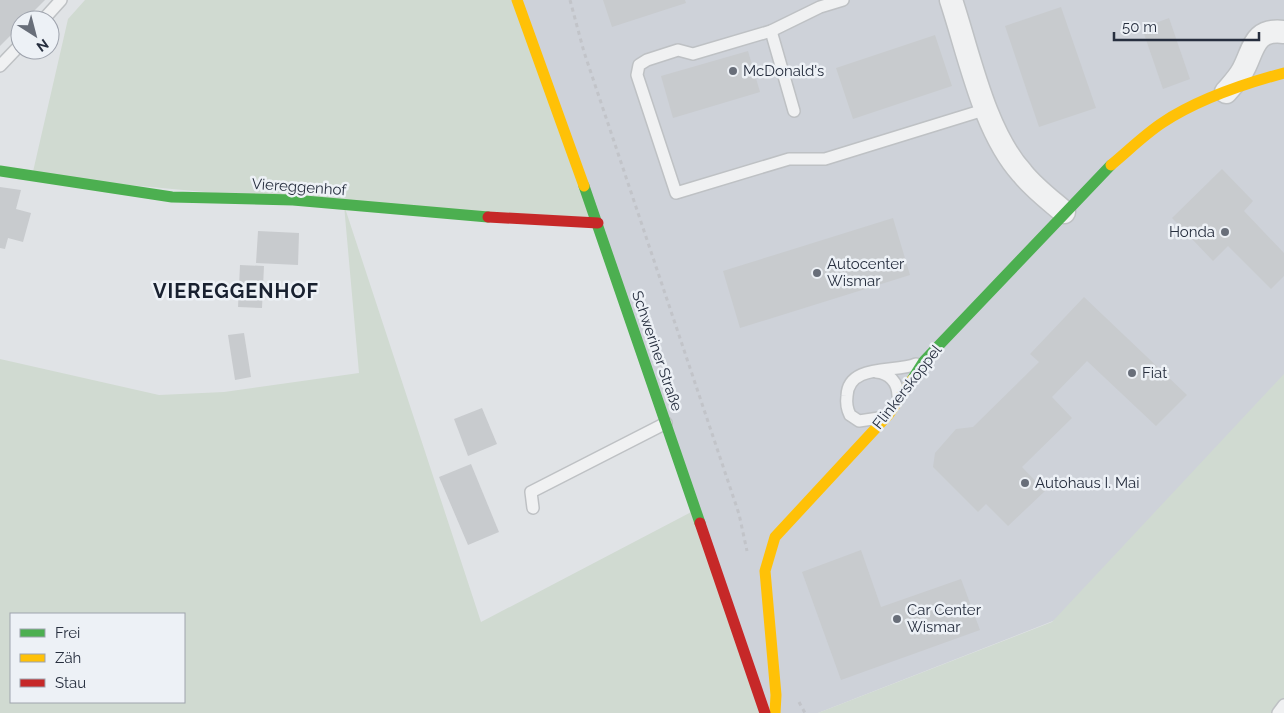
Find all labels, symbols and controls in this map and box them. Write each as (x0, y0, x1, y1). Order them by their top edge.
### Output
north arrow (10, 10, 60, 60)
scale bar (1114, 10, 1259, 42)
text: 50 m (1122, 18, 1157, 36)
text: N (34, 36, 52, 55)
place label: McDonald's (743, 62, 824, 80)
marker: McDonald's (727, 65, 739, 77)
street label: Viereggenhof (251, 175, 348, 199)
place label: Honda (1169, 223, 1215, 241)
marker: Honda (1219, 226, 1231, 238)
place label: Autocenter Wismar (827, 255, 905, 290)
marker: Autocenter Wismar (811, 267, 823, 279)
district label: VIEREGGENHOF (153, 279, 319, 303)
street label: Schweriner Straße (628, 289, 686, 414)
street label: Flinkerskoppel (869, 341, 946, 433)
place label: Fiat (1142, 364, 1167, 382)
marker: Fiat (1126, 367, 1138, 379)
place label: Autohaus I. Mai (1035, 474, 1140, 492)
marker: Autohaus I. Mai (1019, 477, 1031, 489)
place label: Car Center Wismar (907, 601, 982, 636)
legend (10, 613, 185, 703)
marker: Car Center Wismar (891, 613, 903, 625)
text: Frei (55, 624, 80, 642)
text: Zäh (55, 649, 81, 667)
text: Stau (55, 674, 86, 692)

